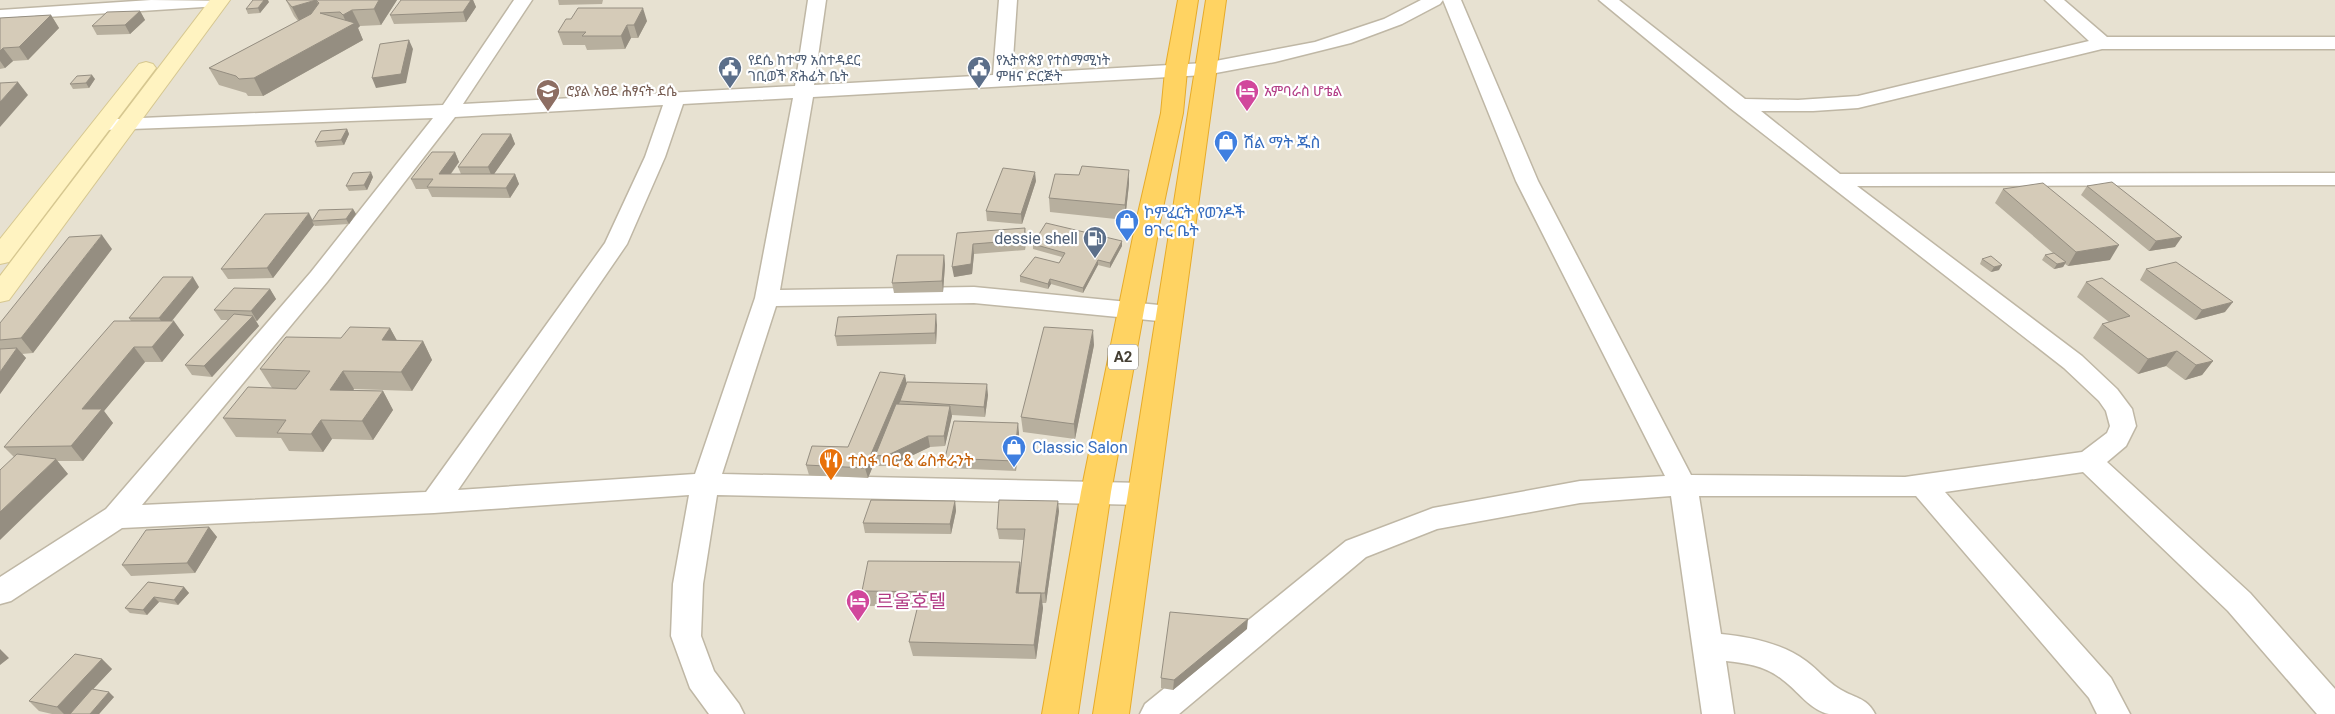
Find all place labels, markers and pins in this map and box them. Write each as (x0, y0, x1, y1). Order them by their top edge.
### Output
place label: የደሴ ከተማ አስተዳደር ገቢወች ጽሕፊት ቤት (748, 52, 860, 84)
place label: የኢትዮጵያ የተስማሚነት ምዘና ድርጅት (996, 52, 1111, 84)
public building icon: የደሴ ከተማ አስተዳደር ገቢወች ጽሕፊት ቤት (717, 55, 743, 89)
public building icon: የኢትዮጵያ የተስማሚነት ምዘና ድርጅት (966, 55, 992, 89)
school or university icon: ሮያል አፀደ ሕፃናት ደሴ (535, 78, 561, 112)
hotel icon: አምባራስ ሆቴል (1234, 78, 1260, 112)
place label: ሮያል አፀደ ሕፃናት ደሴ (566, 83, 677, 99)
place label: አምባራስ ሆቴል (1264, 83, 1343, 99)
shop icon: ሽል ማት ጁስ (1213, 129, 1239, 163)
place label: ሽል ማት ጁስ (1244, 133, 1320, 152)
place label: ኮምፈርት የወንዶች ፀጉር ቤት (1144, 203, 1245, 240)
shop icon: ኮምፈርት የወንዶች ፀጉር ቤት (1114, 208, 1140, 242)
fuel station icon: dessie shell (1082, 225, 1108, 259)
place label: dessie shell (994, 229, 1078, 248)
shop icon: Classic Salon (1001, 434, 1027, 468)
place label: Classic Salon (1032, 438, 1128, 457)
restaurant icon: ተስፋ ባር & ሬስቶራንት (818, 447, 844, 481)
place label: ተስፋ ባር & ሬስቶራንት (848, 451, 974, 470)
hotel icon: 르울호텔 (845, 588, 871, 622)
place label: 르울호텔 (876, 590, 946, 613)

